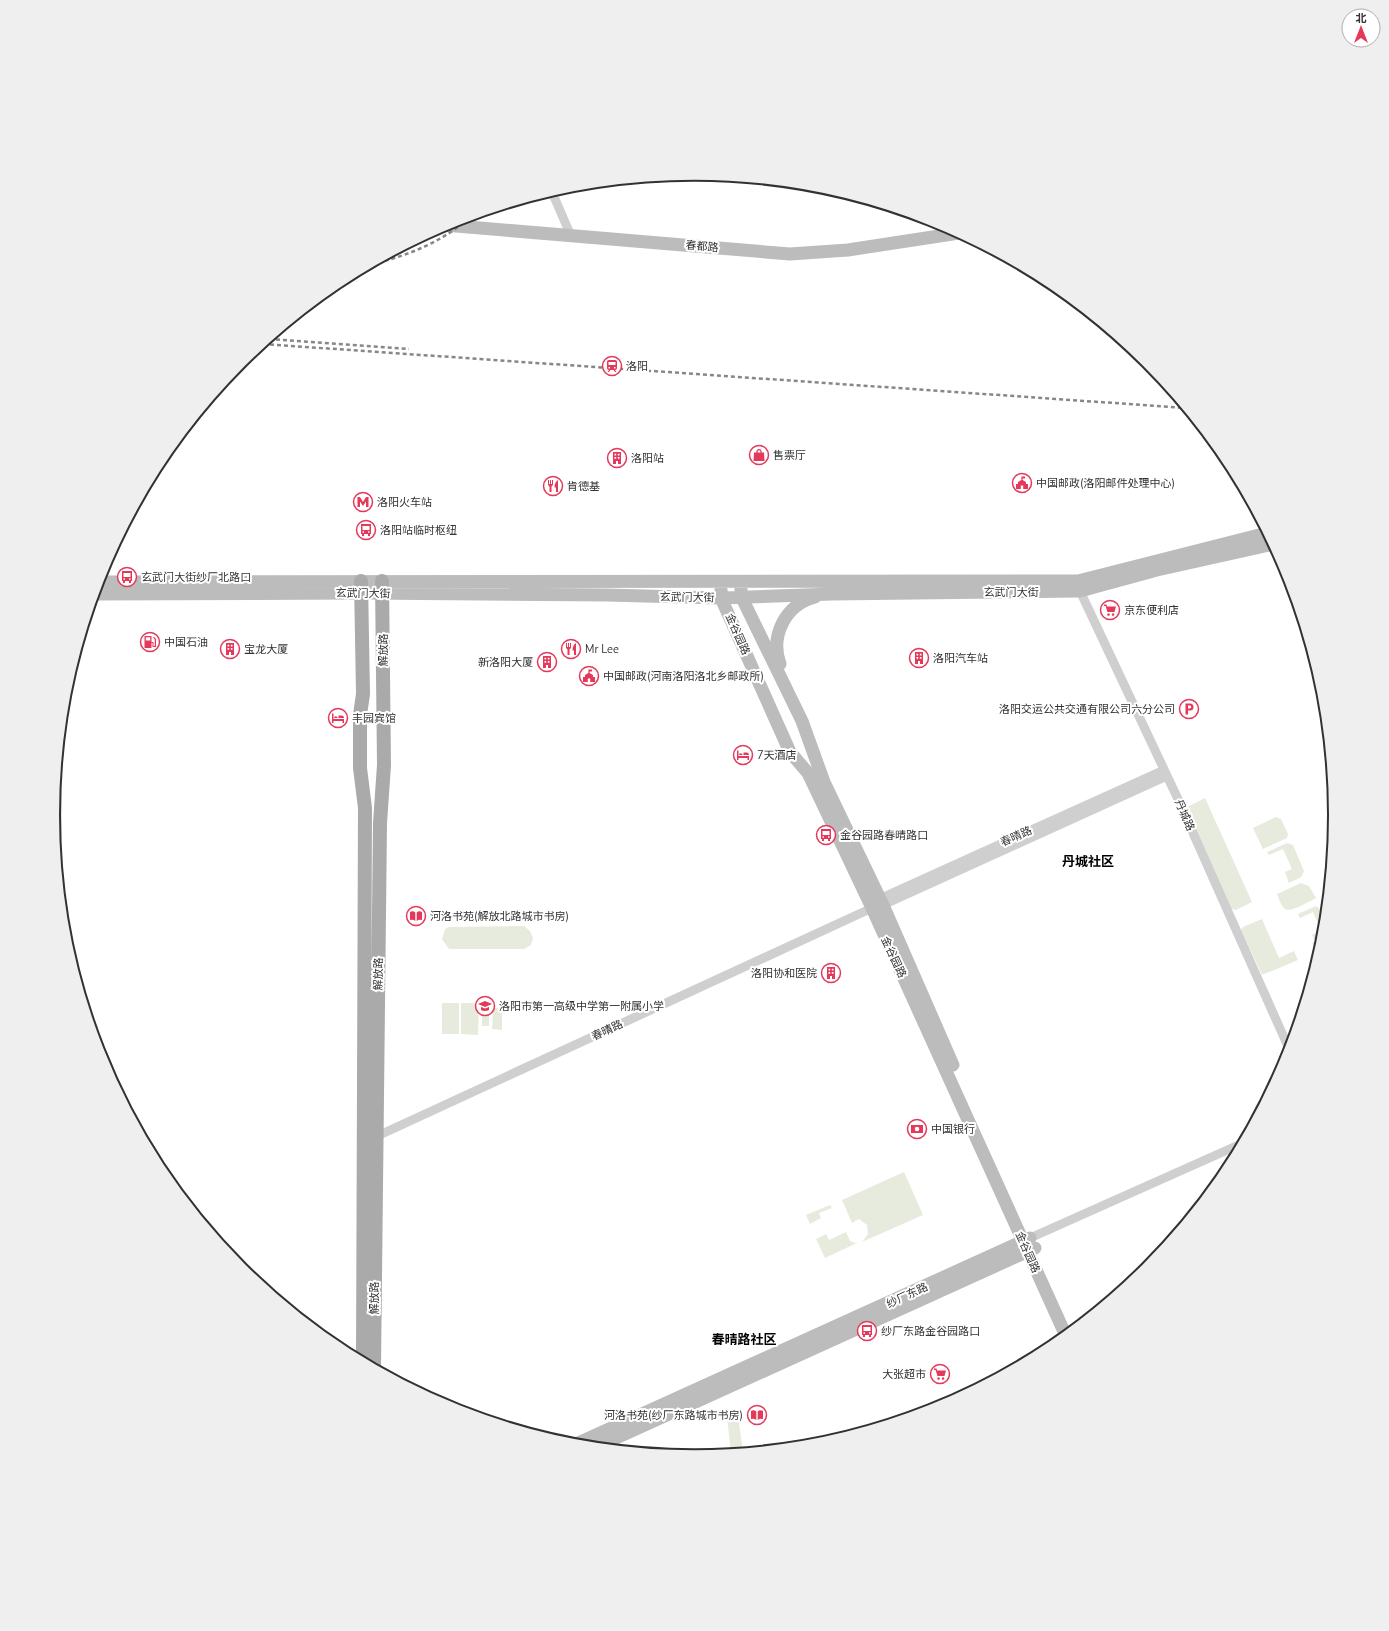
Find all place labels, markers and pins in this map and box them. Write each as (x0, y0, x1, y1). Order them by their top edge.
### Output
station icon: 洛阳 (601, 355, 623, 377)
place label: 洛阳 (626, 359, 648, 374)
shop icon: 售票厅 (748, 444, 770, 466)
building icon: 洛阳站 (606, 447, 628, 469)
place label: 售票厅 (773, 448, 806, 463)
place label: 洛阳站 (631, 451, 664, 466)
public building icon: 中国邮政(洛阳邮件处理中心) (1011, 472, 1033, 494)
restaurant icon: 肯德基 (542, 475, 564, 497)
place label: 中国邮政(洛阳邮件处理中心) (1036, 476, 1175, 491)
place label: 肯德基 (567, 479, 600, 494)
metro station icon: 洛阳火车站 (352, 491, 374, 513)
place label: 洛阳火车站 (377, 495, 432, 510)
bus stop icon: 洛阳站临时枢纽 (355, 519, 377, 541)
place label: 洛阳站临时枢纽 (380, 523, 457, 538)
bus stop icon: 玄武门大街纱厂北路口 (116, 566, 138, 588)
place label: 玄武门大街纱厂北路口 (141, 570, 251, 585)
supermarket icon: 京东便利店 (1099, 599, 1121, 621)
place label: 京东便利店 (1124, 603, 1179, 618)
fuel station icon: 中国石油 (139, 631, 161, 653)
place label: 中国石油 (164, 635, 208, 650)
building icon: 宝龙大厦 (219, 638, 241, 660)
restaurant icon: Mr Lee (560, 638, 582, 660)
place label: 宝龙大厦 (244, 642, 288, 657)
place label: Mr Lee (585, 642, 619, 657)
building icon: 洛阳汽车站 (908, 647, 930, 669)
building icon: 新洛阳大厦 (536, 651, 558, 673)
place label: 洛阳汽车站 (933, 651, 988, 666)
place label: 新洛阳大厦 (478, 655, 533, 670)
public building icon: 中国邮政(河南洛阳洛北乡邮政所) (578, 665, 600, 687)
place label: 中国邮政(河南洛阳洛北乡邮政所) (603, 669, 764, 684)
parking icon: 洛阳交运公共交通有限公司六分公司 (1178, 698, 1200, 720)
place label: 洛阳交运公共交通有限公司六分公司 (999, 702, 1175, 717)
hotel icon: 丰园宾馆 (327, 707, 349, 729)
place label: 丰园宾馆 (352, 711, 396, 726)
hotel icon: 7天酒店 (732, 744, 754, 766)
place label: 7天酒店 (757, 748, 797, 763)
bus stop icon: 金谷园路春晴路口 (815, 824, 837, 846)
place label: 金谷园路春晴路口 (840, 828, 928, 843)
library icon: 河洛书苑(解放北路城市书房) (405, 905, 427, 927)
place label: 河洛书苑(解放北路城市书房) (430, 909, 569, 924)
building icon: 洛阳协和医院 (820, 962, 842, 984)
place label: 洛阳协和医院 (751, 966, 817, 981)
school or university icon: 洛阳市第一高级中学第一附属小学 (474, 995, 496, 1017)
place label: 洛阳市第一高级中学第一附属小学 (499, 999, 664, 1014)
bank icon: 中国银行 (906, 1118, 928, 1140)
place label: 中国银行 (931, 1122, 975, 1137)
bus stop icon: 纱厂东路金谷园路口 (856, 1320, 878, 1342)
place label: 纱厂东路金谷园路口 (881, 1324, 980, 1339)
supermarket icon: 大张超市 (929, 1363, 951, 1385)
place label: 大张超市 (882, 1367, 926, 1382)
library icon: 河洛书苑(纱厂东路城市书房) (746, 1404, 768, 1426)
place label: 河洛书苑(纱厂东路城市书房) (604, 1408, 743, 1423)

